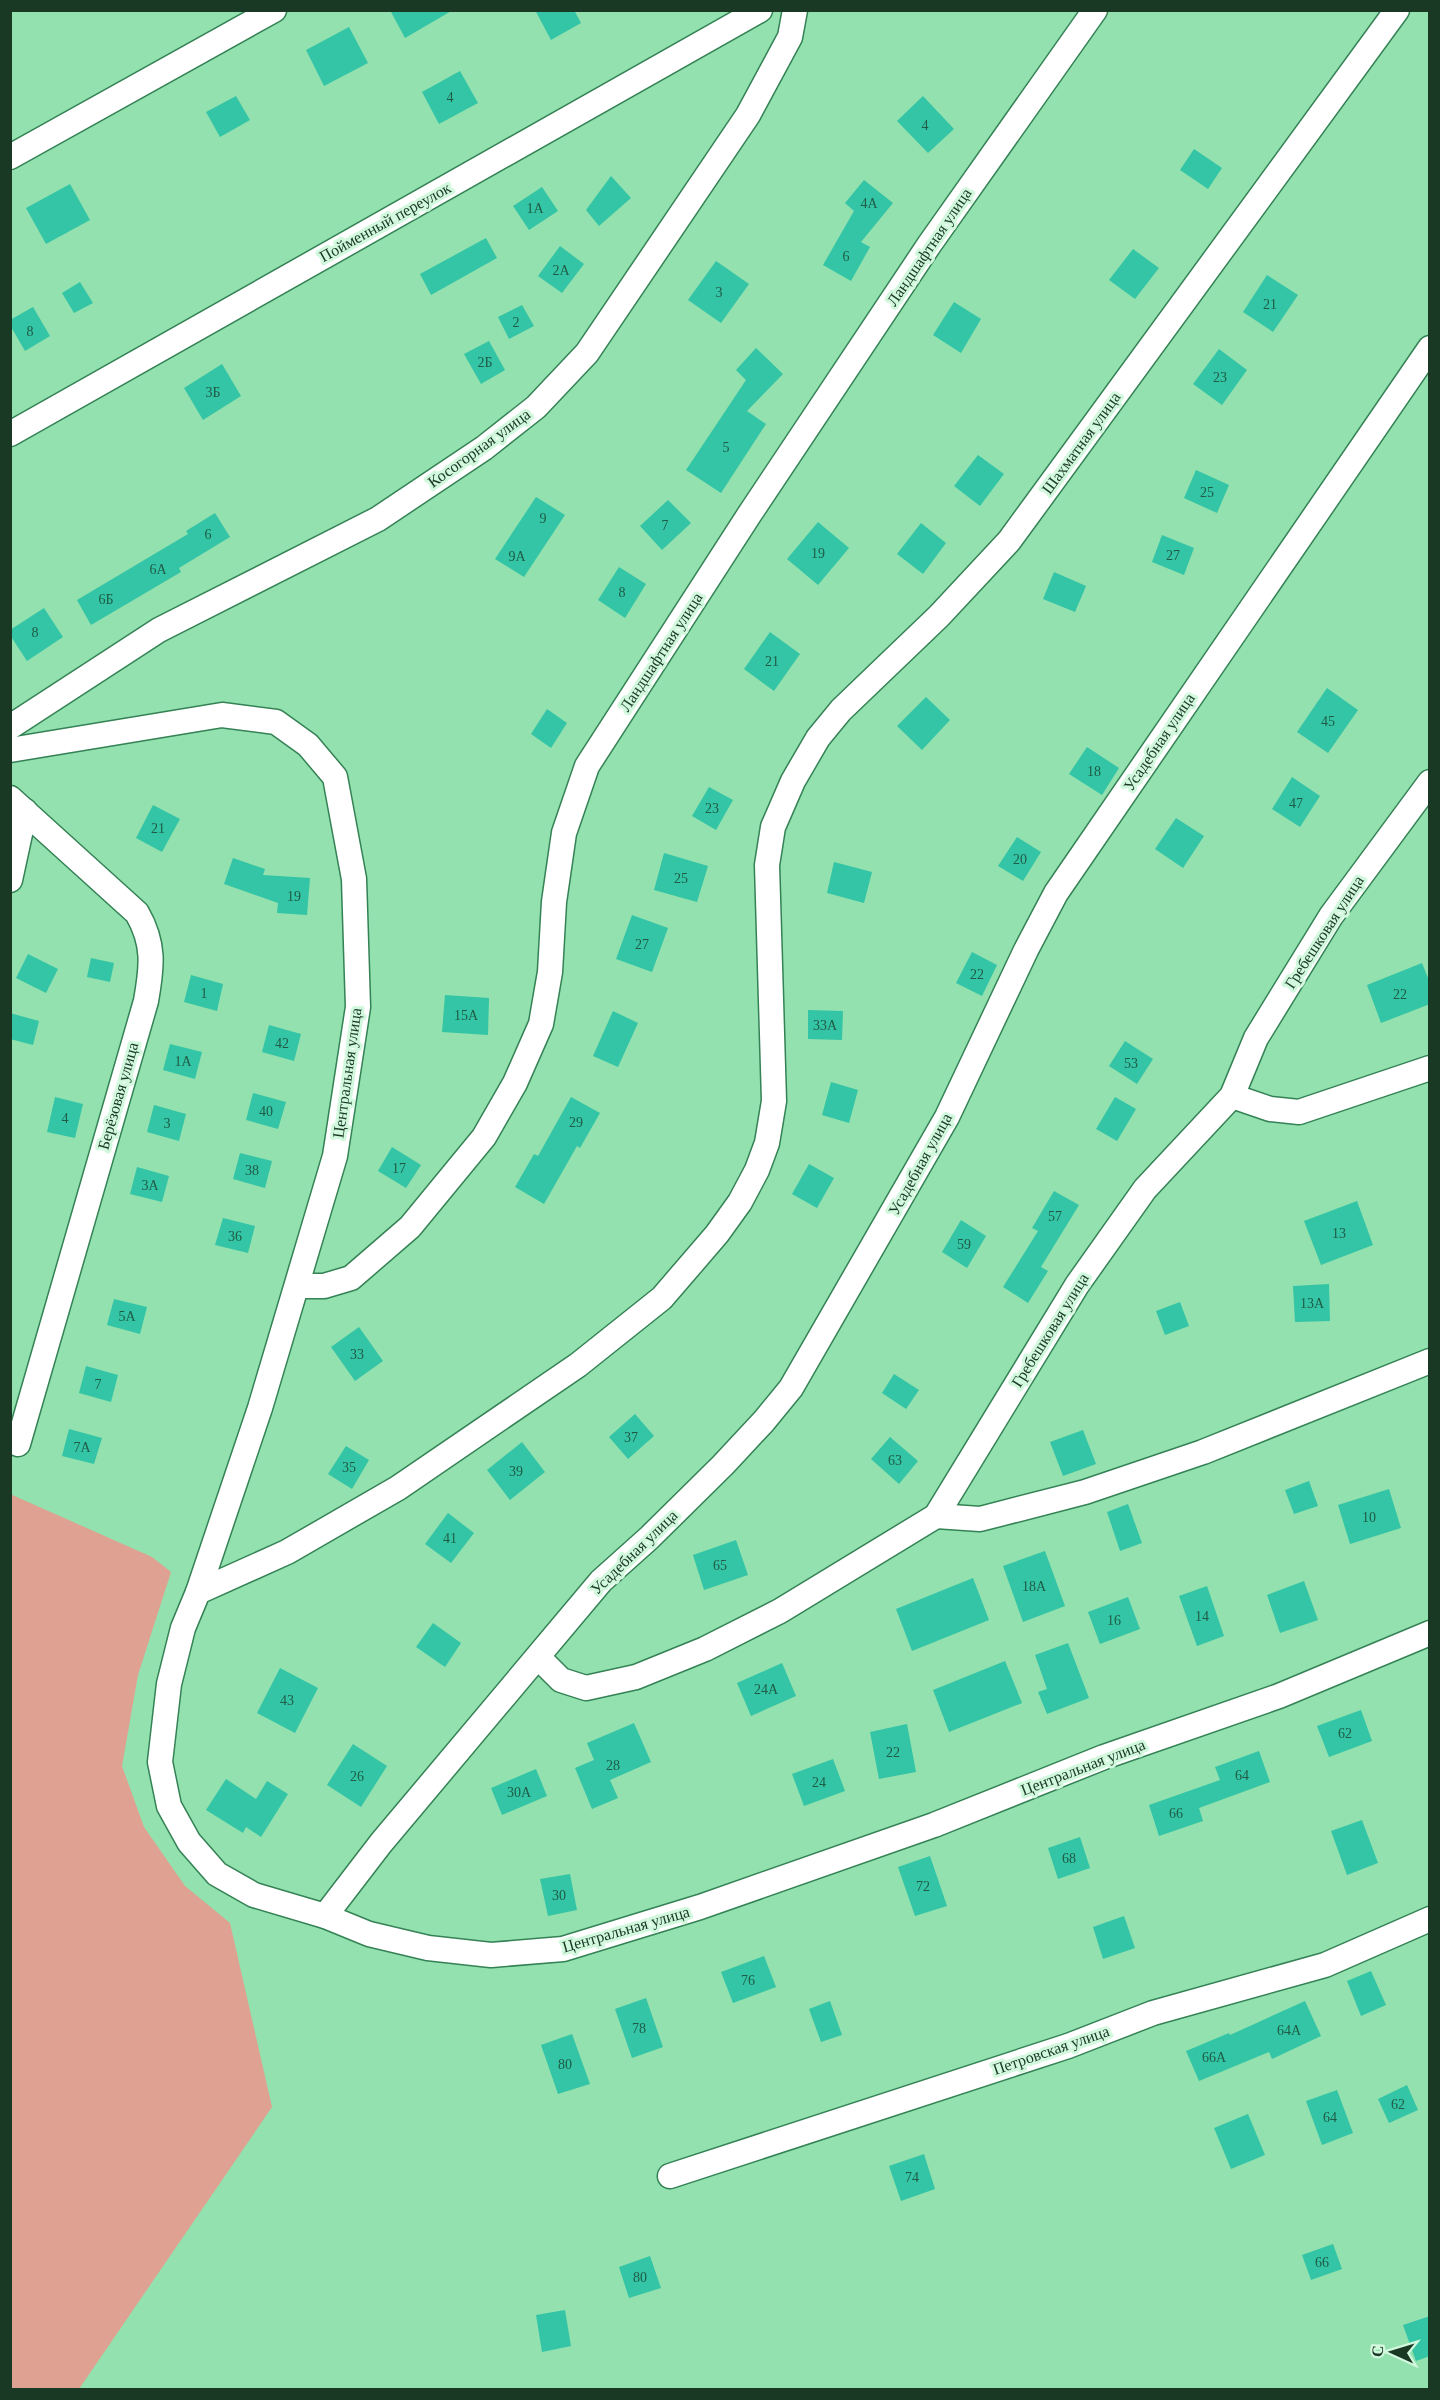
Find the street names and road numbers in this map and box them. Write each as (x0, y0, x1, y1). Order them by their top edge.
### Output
street label: Пойменный переулок (317, 179, 454, 266)
street label: Ландшафтная улица (883, 185, 975, 310)
street label: Шахматная улица (1038, 389, 1124, 498)
street label: Косогорная улица (425, 405, 534, 492)
street label: Ландшафтная улица (616, 590, 707, 715)
street label: Усадебная улица (1120, 690, 1199, 794)
street label: Гребешковая улица (1281, 872, 1368, 992)
street label: Центральная улица (329, 1007, 366, 1139)
street label: Берёзовая улица (95, 1040, 142, 1152)
street label: Усадебная улица (885, 1110, 956, 1218)
street label: Гребешковая улица (1008, 1270, 1093, 1391)
street label: Усадебная улица (587, 1506, 682, 1598)
street label: Центральная улица (1019, 1736, 1148, 1799)
street label: Центральная улица (560, 1903, 692, 1956)
street label: Петровская улица (991, 2022, 1112, 2079)

